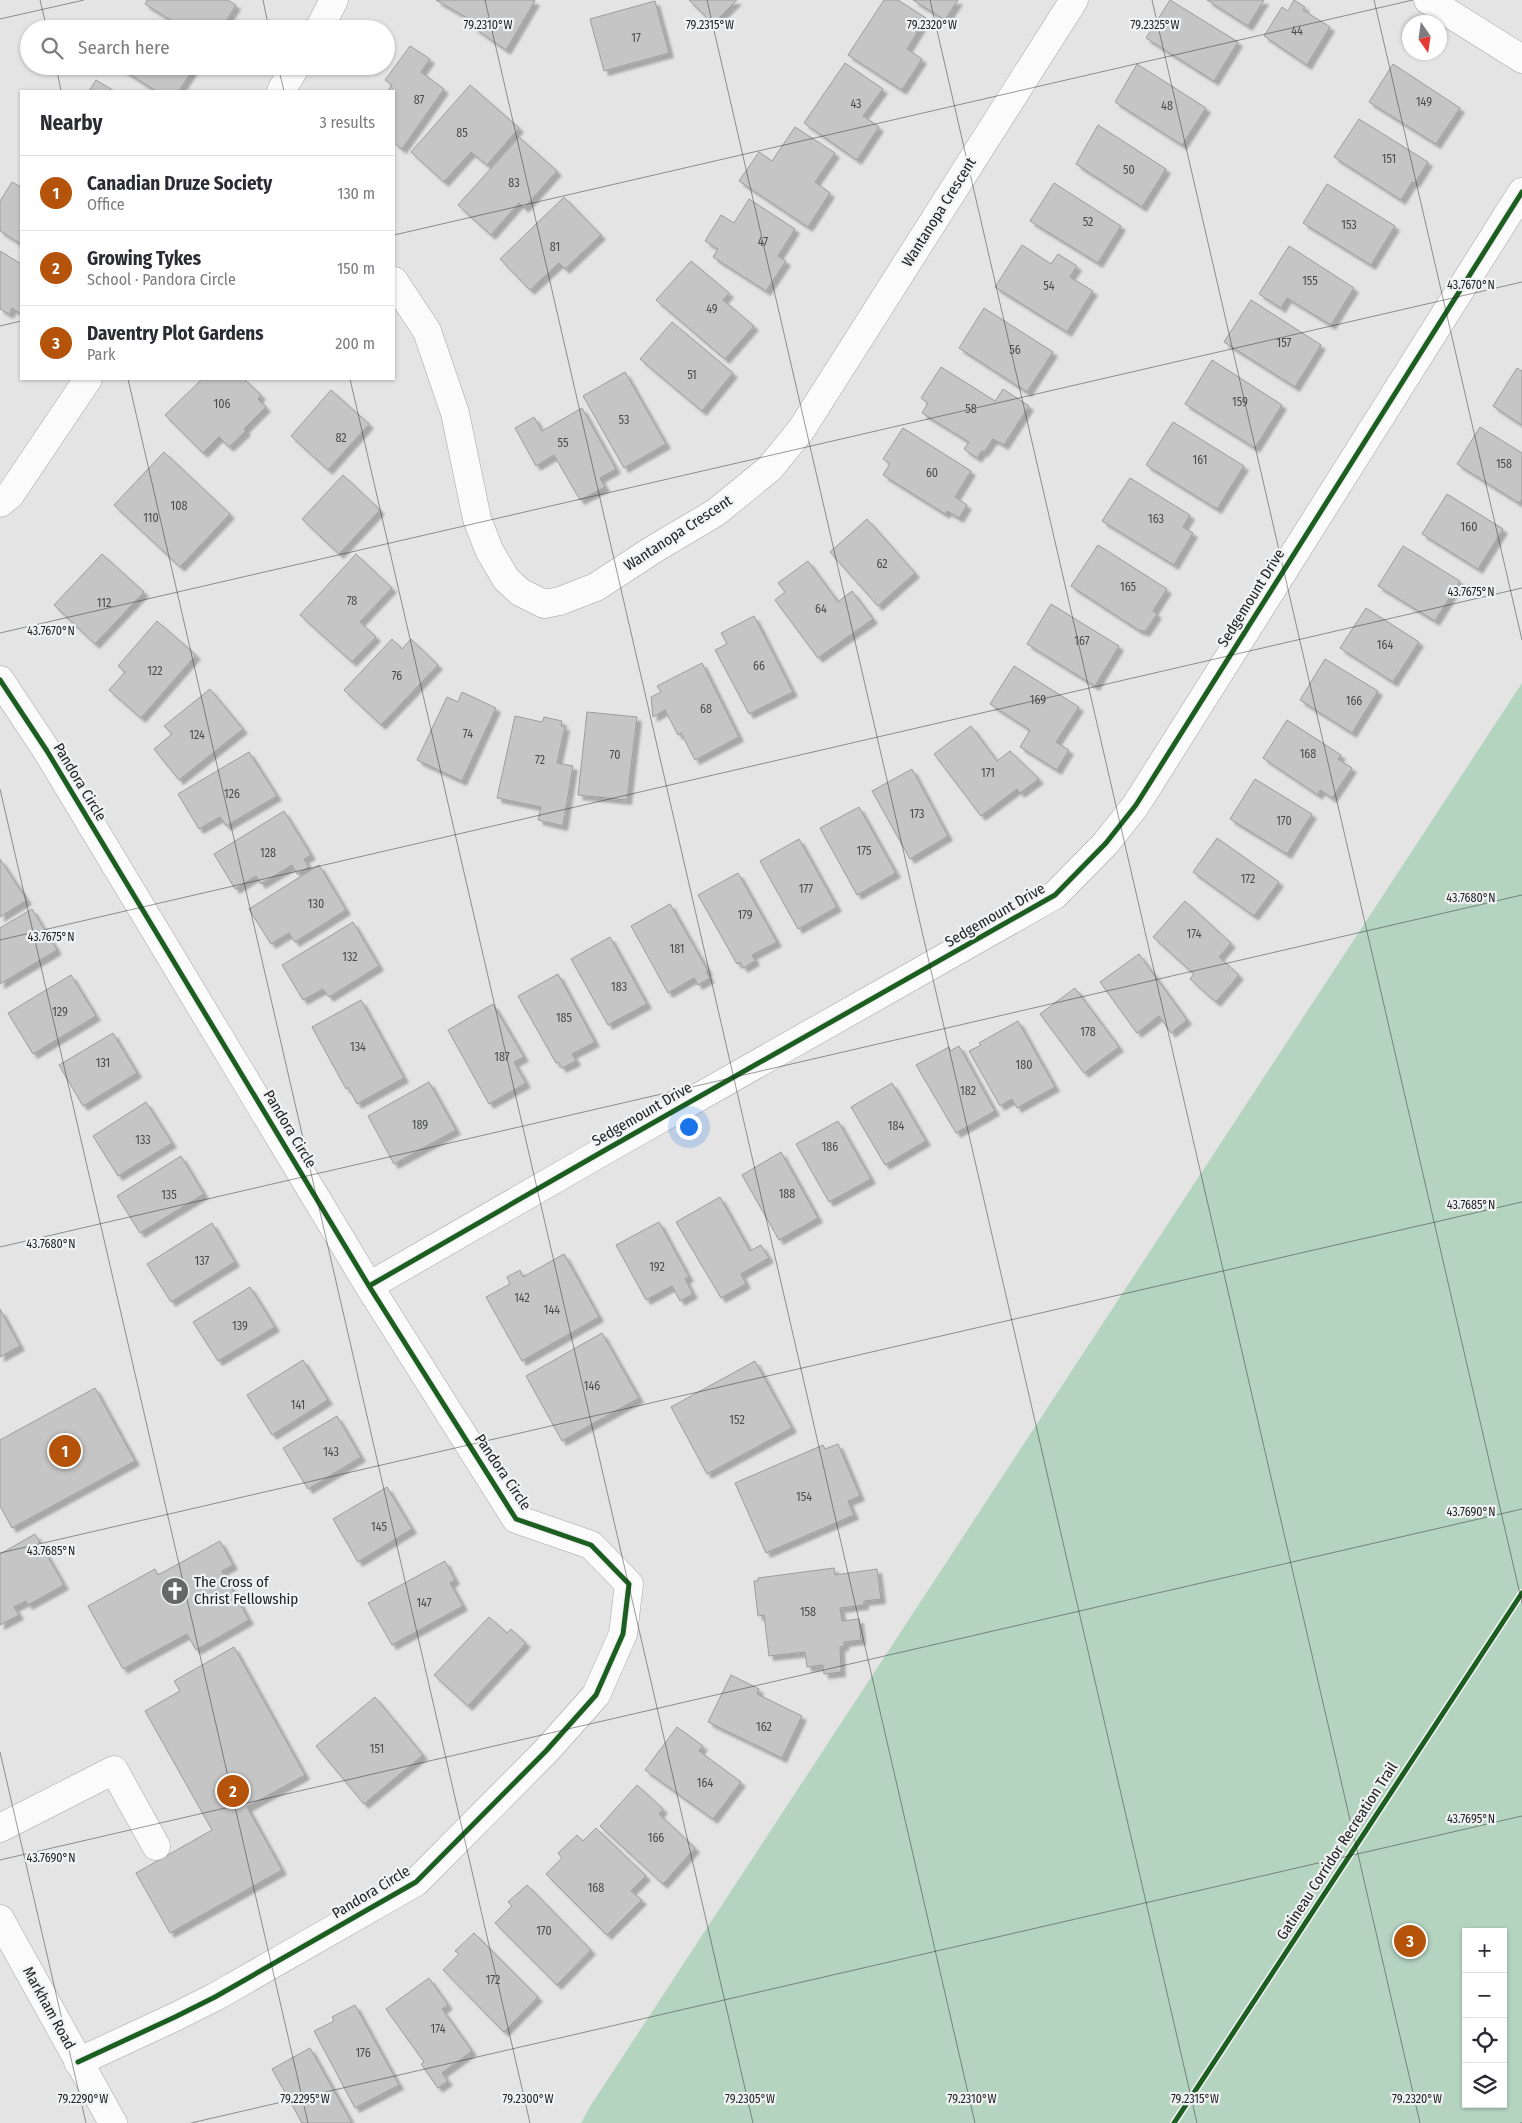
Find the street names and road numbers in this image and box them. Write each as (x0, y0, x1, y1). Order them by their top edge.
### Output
street label: Wantanopa Crescent (898, 154, 980, 270)
street label: Wantanopa Crescent (621, 491, 735, 575)
street label: Sedgemount Drive (1214, 546, 1288, 650)
street label: Pandora Circle (50, 740, 110, 824)
street label: Sedgemount Drive (942, 879, 1048, 951)
street label: Sedgemount Drive (589, 1078, 695, 1150)
street label: Pandora Circle (260, 1087, 320, 1171)
street label: Pandora Circle (471, 1431, 535, 1513)
street label: Gatineau Corridor Recreation Trail (1273, 1759, 1401, 1943)
street label: Pandora Circle (329, 1862, 413, 1922)
street label: Markham Road (19, 1964, 79, 2052)

